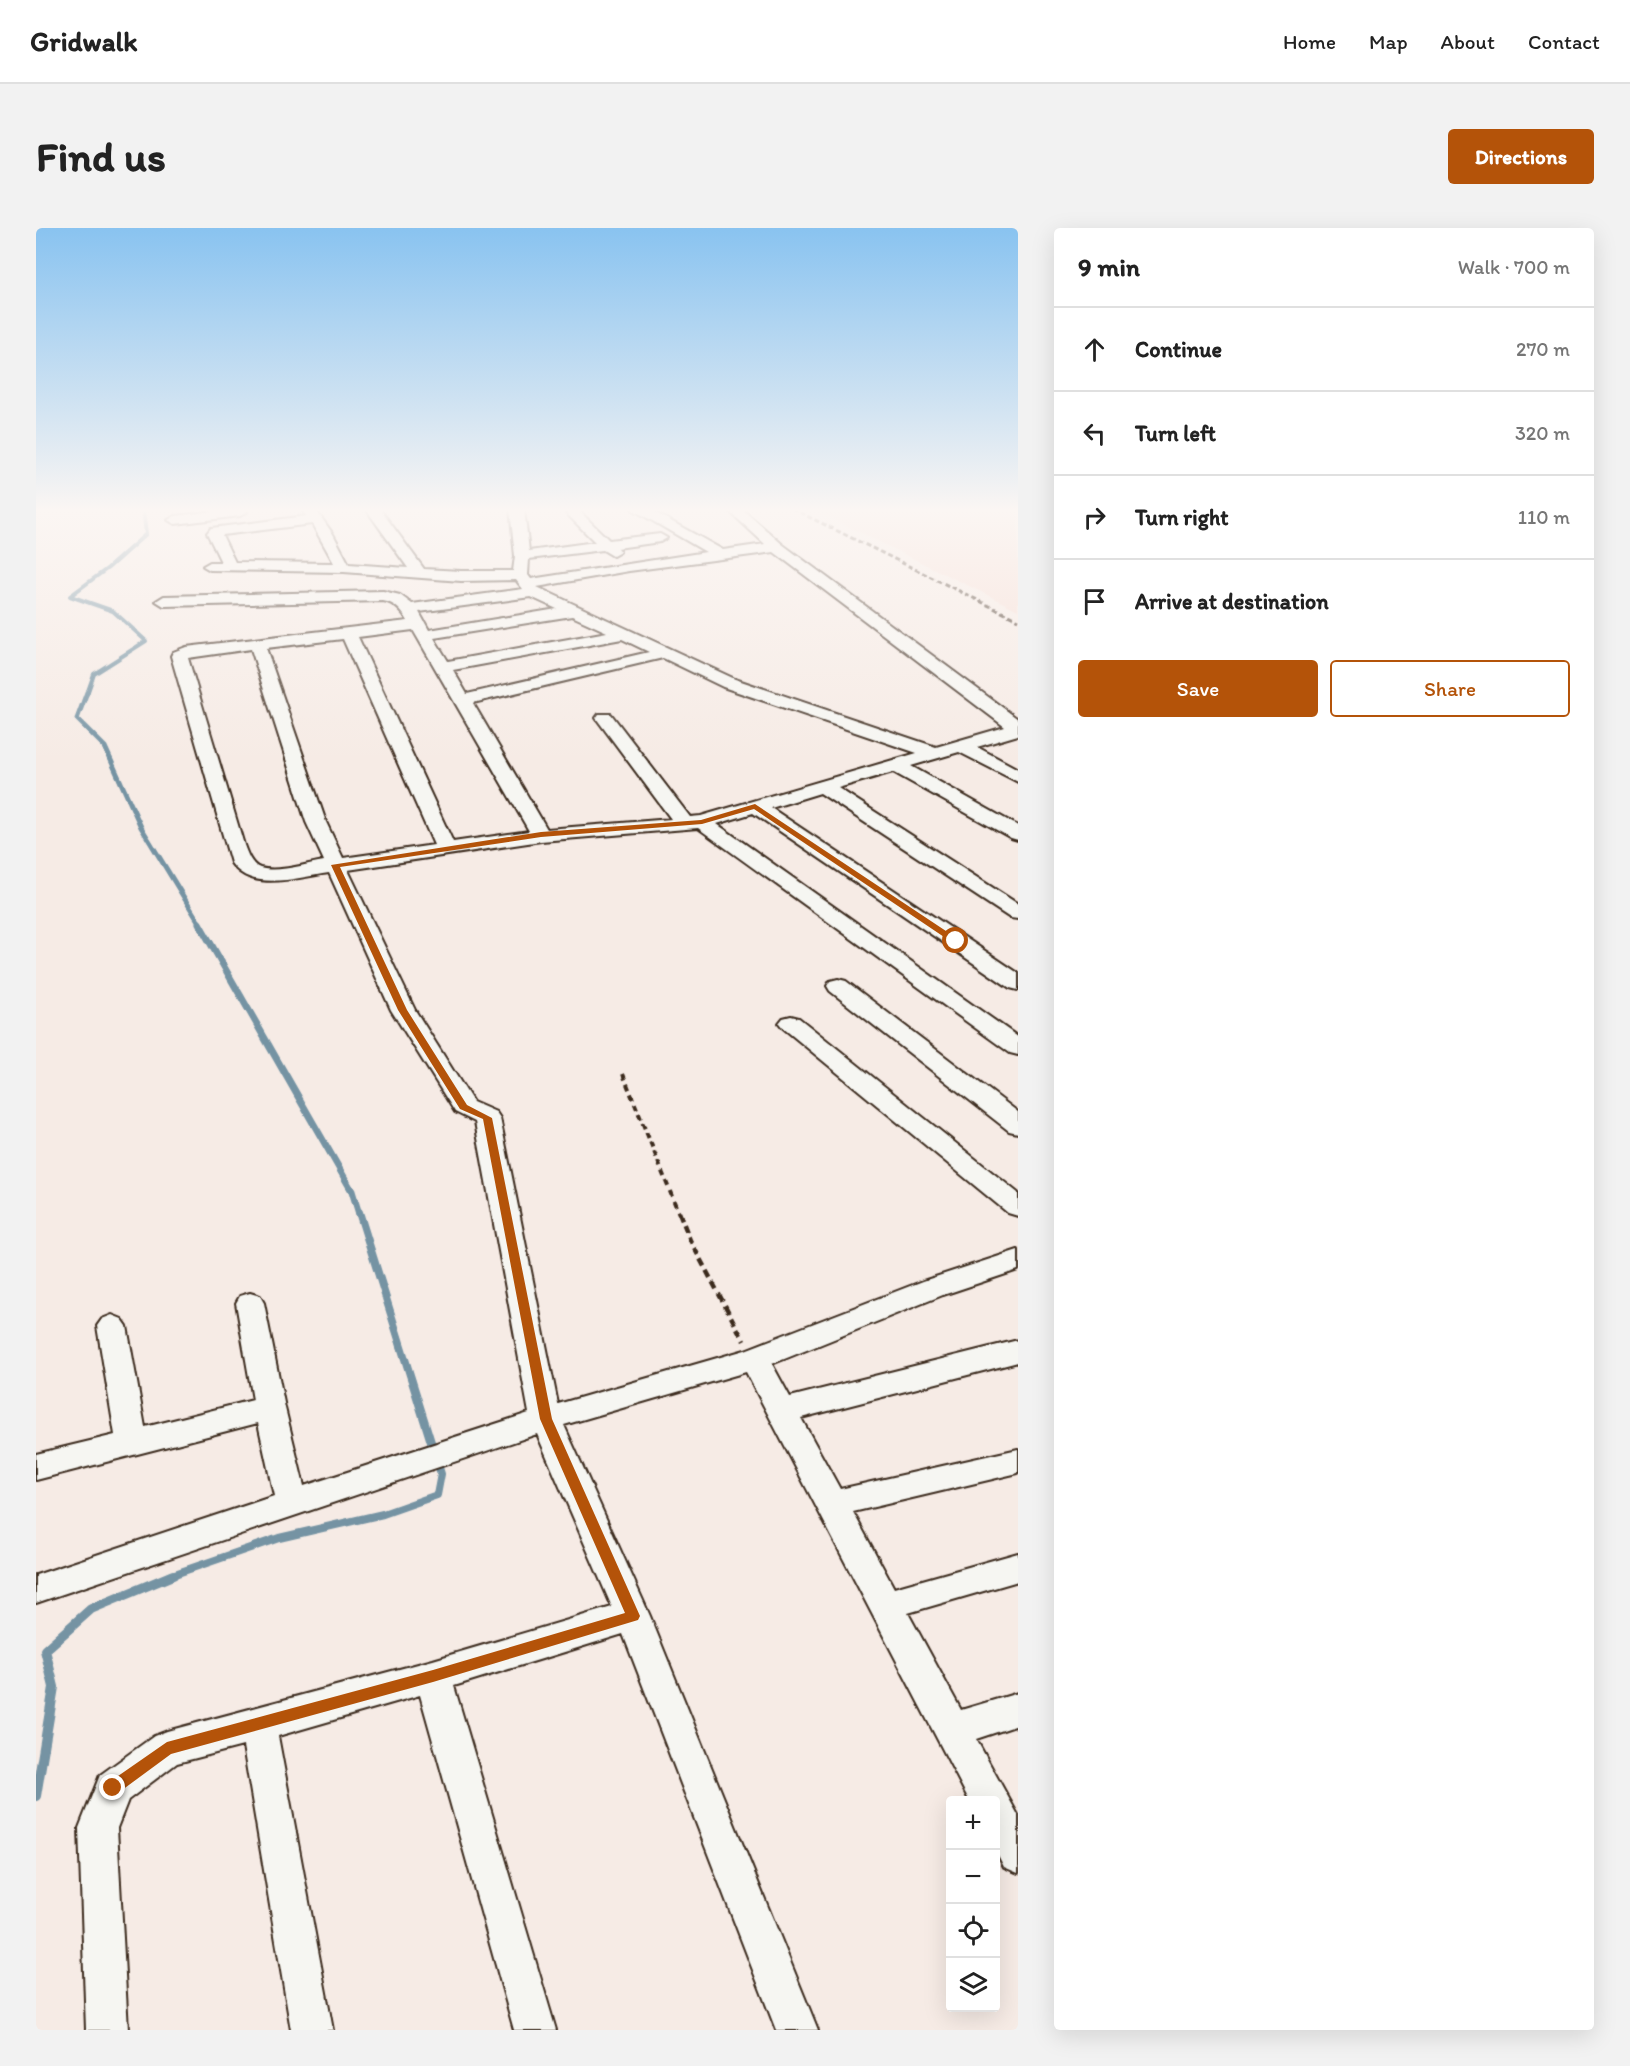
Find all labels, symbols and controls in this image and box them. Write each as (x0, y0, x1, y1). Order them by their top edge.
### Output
text: Gridwalk (30, 24, 138, 58)
text: Home (1283, 29, 1336, 54)
text: Map (1369, 29, 1408, 54)
text: About (1441, 29, 1495, 54)
text: Contact (1528, 29, 1600, 54)
button: Directions (1448, 129, 1594, 184)
text: Find us (36, 131, 166, 182)
text: 9 min (1078, 251, 1140, 283)
text: Walk · 700 m (1458, 255, 1570, 279)
icon: ahead (1078, 333, 1111, 366)
text: Continue (1135, 336, 1222, 363)
text: 270 m (1516, 337, 1570, 361)
icon: left (1078, 417, 1111, 450)
text: Turn left (1135, 420, 1216, 447)
text: 320 m (1515, 421, 1570, 445)
icon: right (1078, 501, 1111, 534)
text: Turn right (1135, 504, 1229, 531)
text: 110 m (1518, 505, 1570, 529)
icon: arrive (1078, 585, 1111, 618)
text: Arrive at destination (1135, 588, 1329, 615)
button: Save (1078, 660, 1318, 717)
button: Share (1330, 660, 1570, 717)
route start (942, 927, 968, 953)
route end (99, 1774, 125, 1800)
map controls (946, 1796, 1000, 2012)
button: + (946, 1796, 1000, 1850)
button: − (946, 1850, 1000, 1904)
button: locate (946, 1904, 1000, 1958)
button: layers (946, 1958, 1000, 2012)

